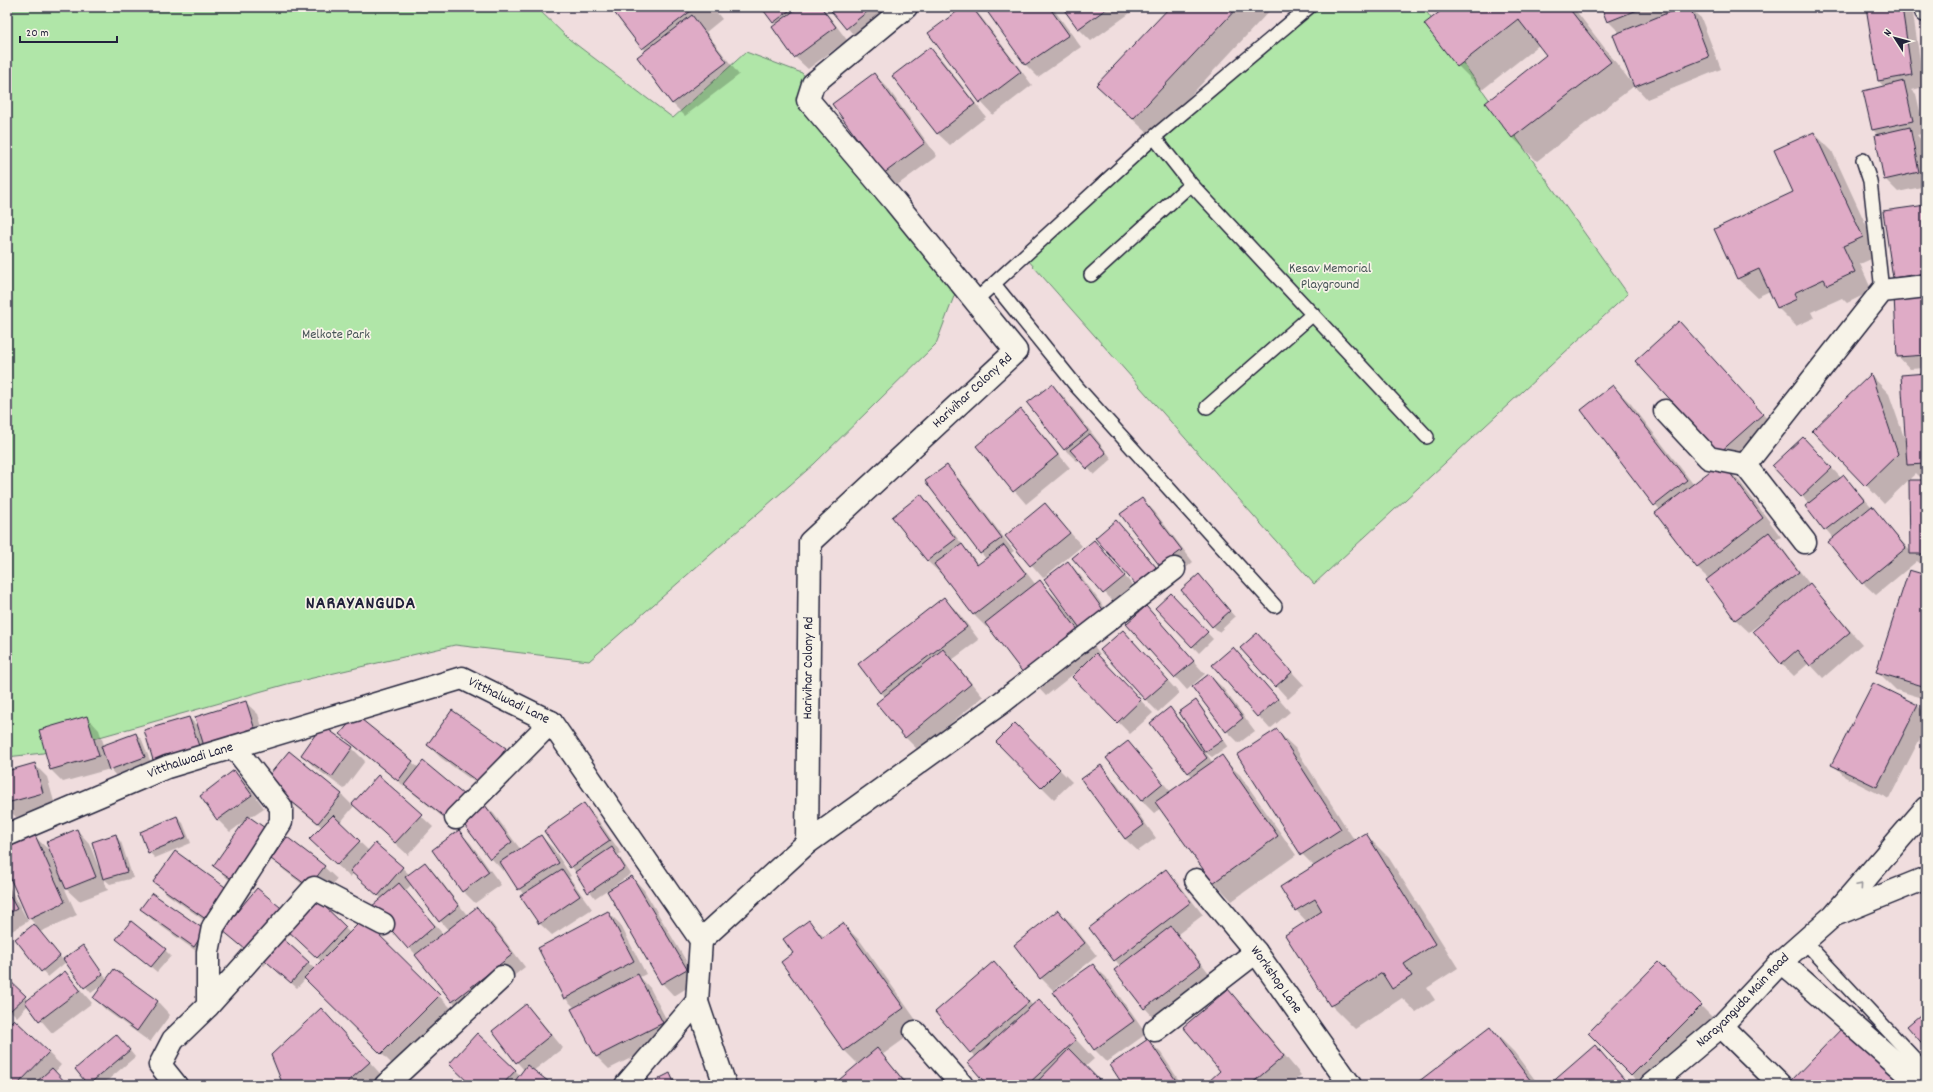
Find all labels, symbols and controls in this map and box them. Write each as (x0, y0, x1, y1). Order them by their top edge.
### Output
scale bar (20, 18, 117, 44)
north arrow (1875, 18, 1915, 58)
text: 20 m (26, 25, 49, 42)
text: N (1880, 26, 1897, 40)
park label: Kesav Memorial Playground (1289, 259, 1372, 295)
park label: Melkote Park (302, 325, 370, 345)
street label: Harivihar Colony Rd (928, 349, 1017, 433)
district label: NARAYANGUDA (306, 592, 416, 617)
street label: Harivihar Colony Rd (798, 616, 819, 720)
street label: Vitthalwadi Lane (464, 672, 553, 730)
street label: Vitthalwadi Lane (144, 738, 236, 784)
one-way arrow (1855, 883, 1862, 890)
street label: Workshop Lane (1245, 942, 1307, 1018)
street label: Narayanguda Main Road (1692, 949, 1794, 1053)

